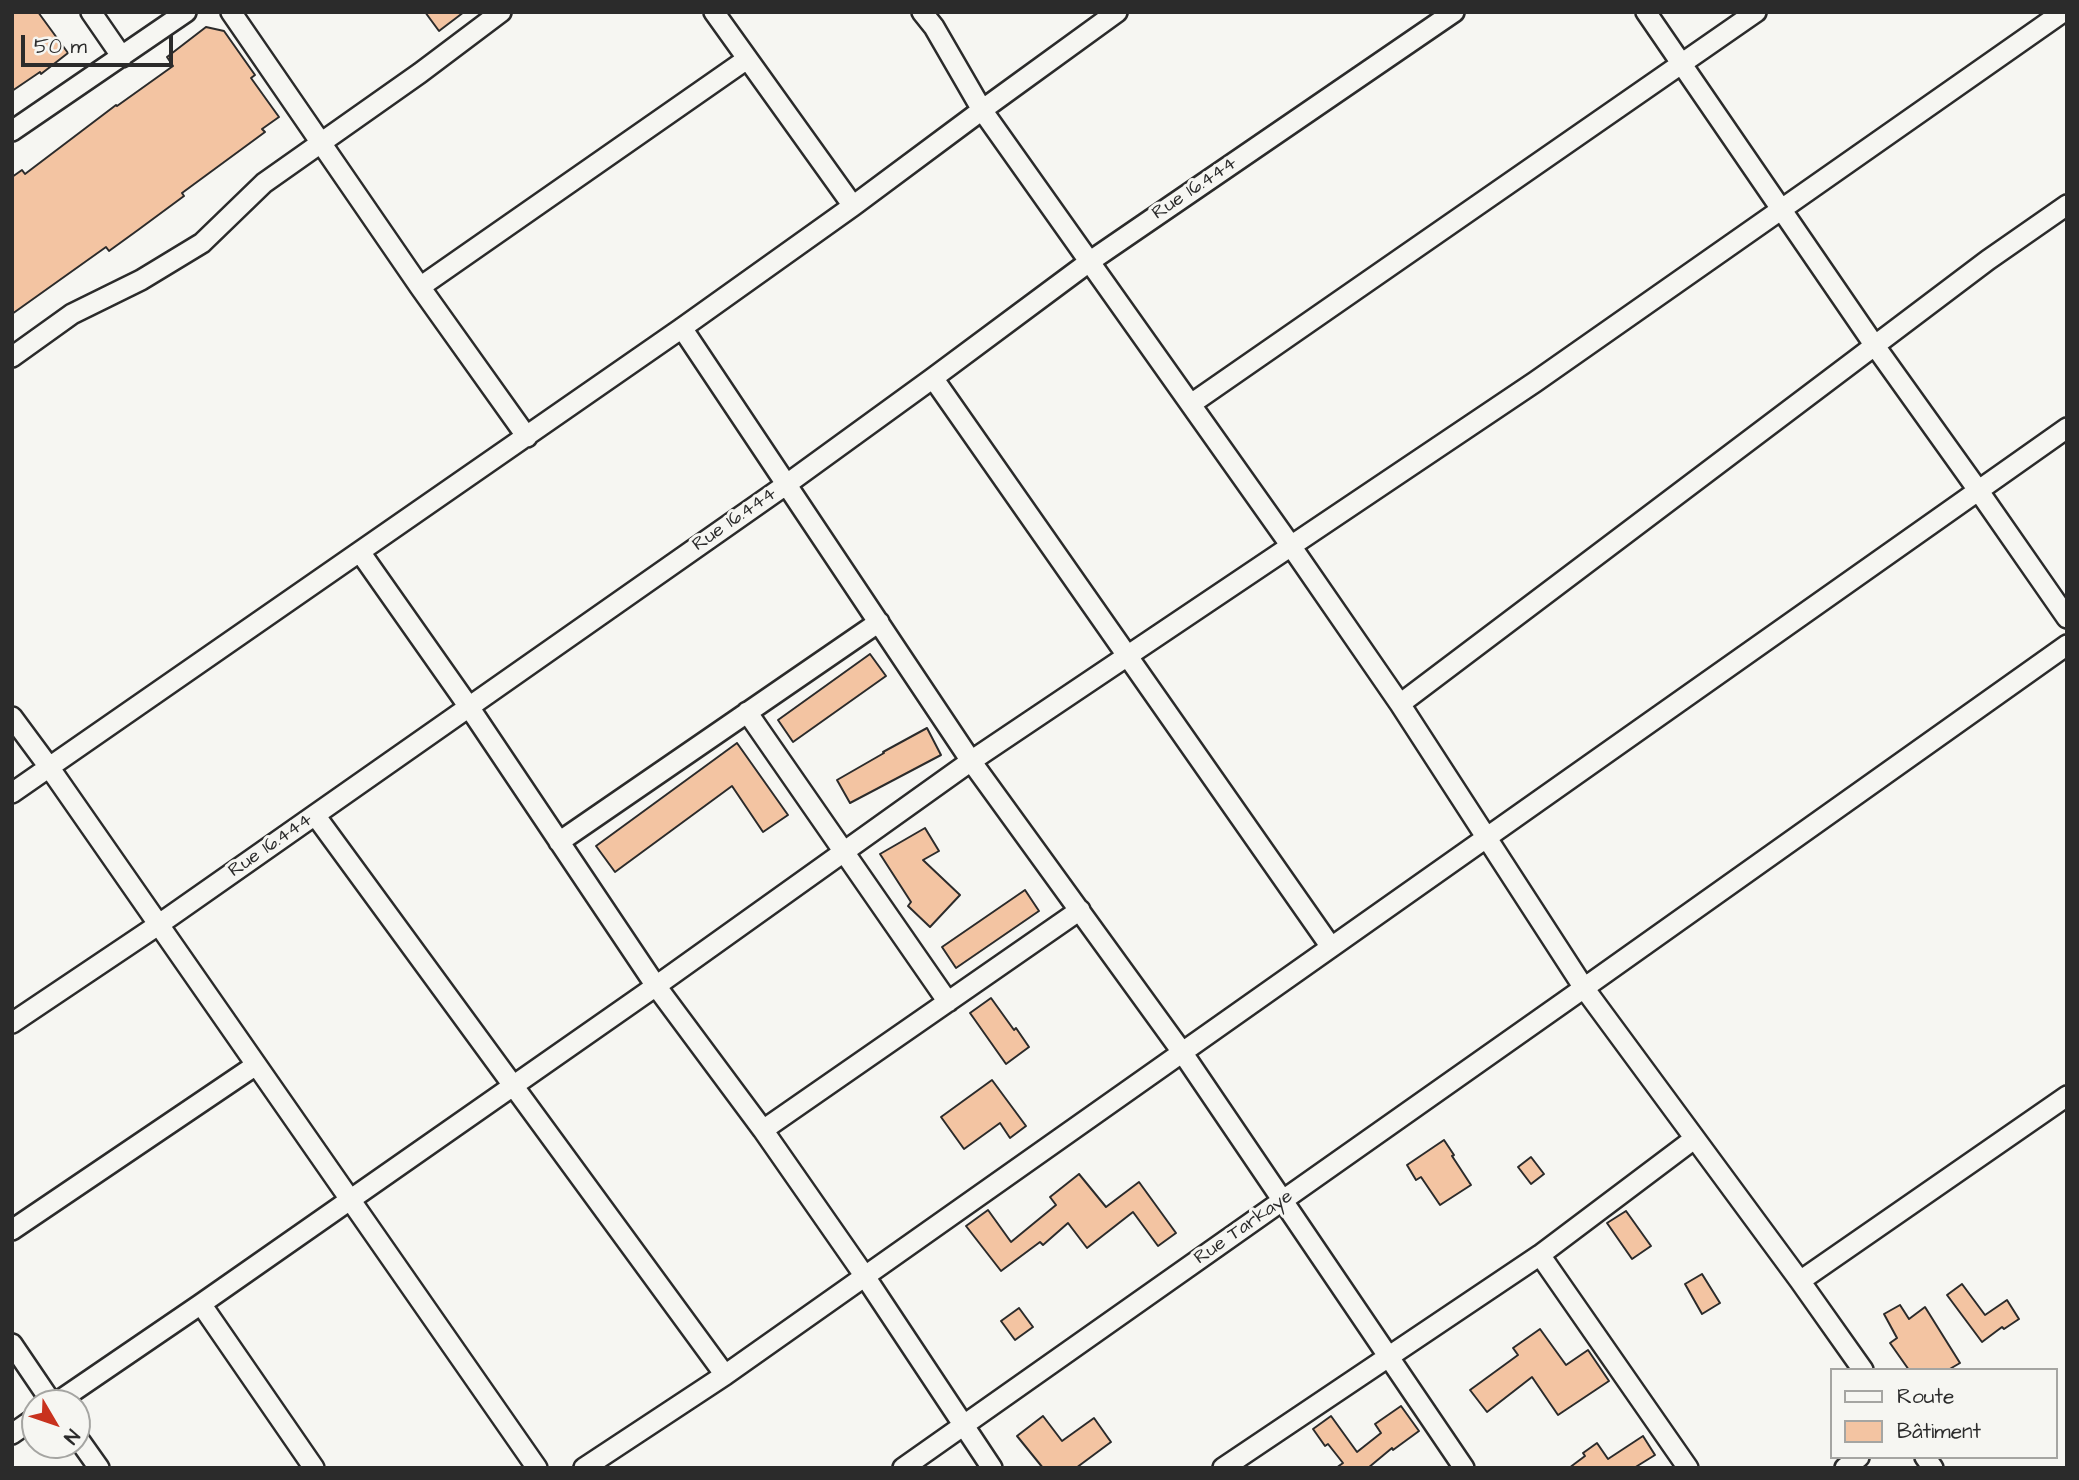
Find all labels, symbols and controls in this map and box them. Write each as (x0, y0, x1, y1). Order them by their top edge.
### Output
scale bar (24, 21, 177, 65)
text: 50 m (34, 32, 87, 61)
street label: Rue 16.444 (1148, 152, 1242, 226)
street label: Rue 16.444 (689, 483, 781, 557)
street label: Rue 16.444 (225, 809, 317, 883)
street label: Rue Tarkaye (1190, 1186, 1298, 1270)
legend (1830, 1368, 2058, 1459)
text: Route (1897, 1382, 1954, 1411)
north arrow (21, 1389, 91, 1459)
text: Bâtiment (1897, 1417, 1981, 1446)
text: N (57, 1423, 85, 1449)

